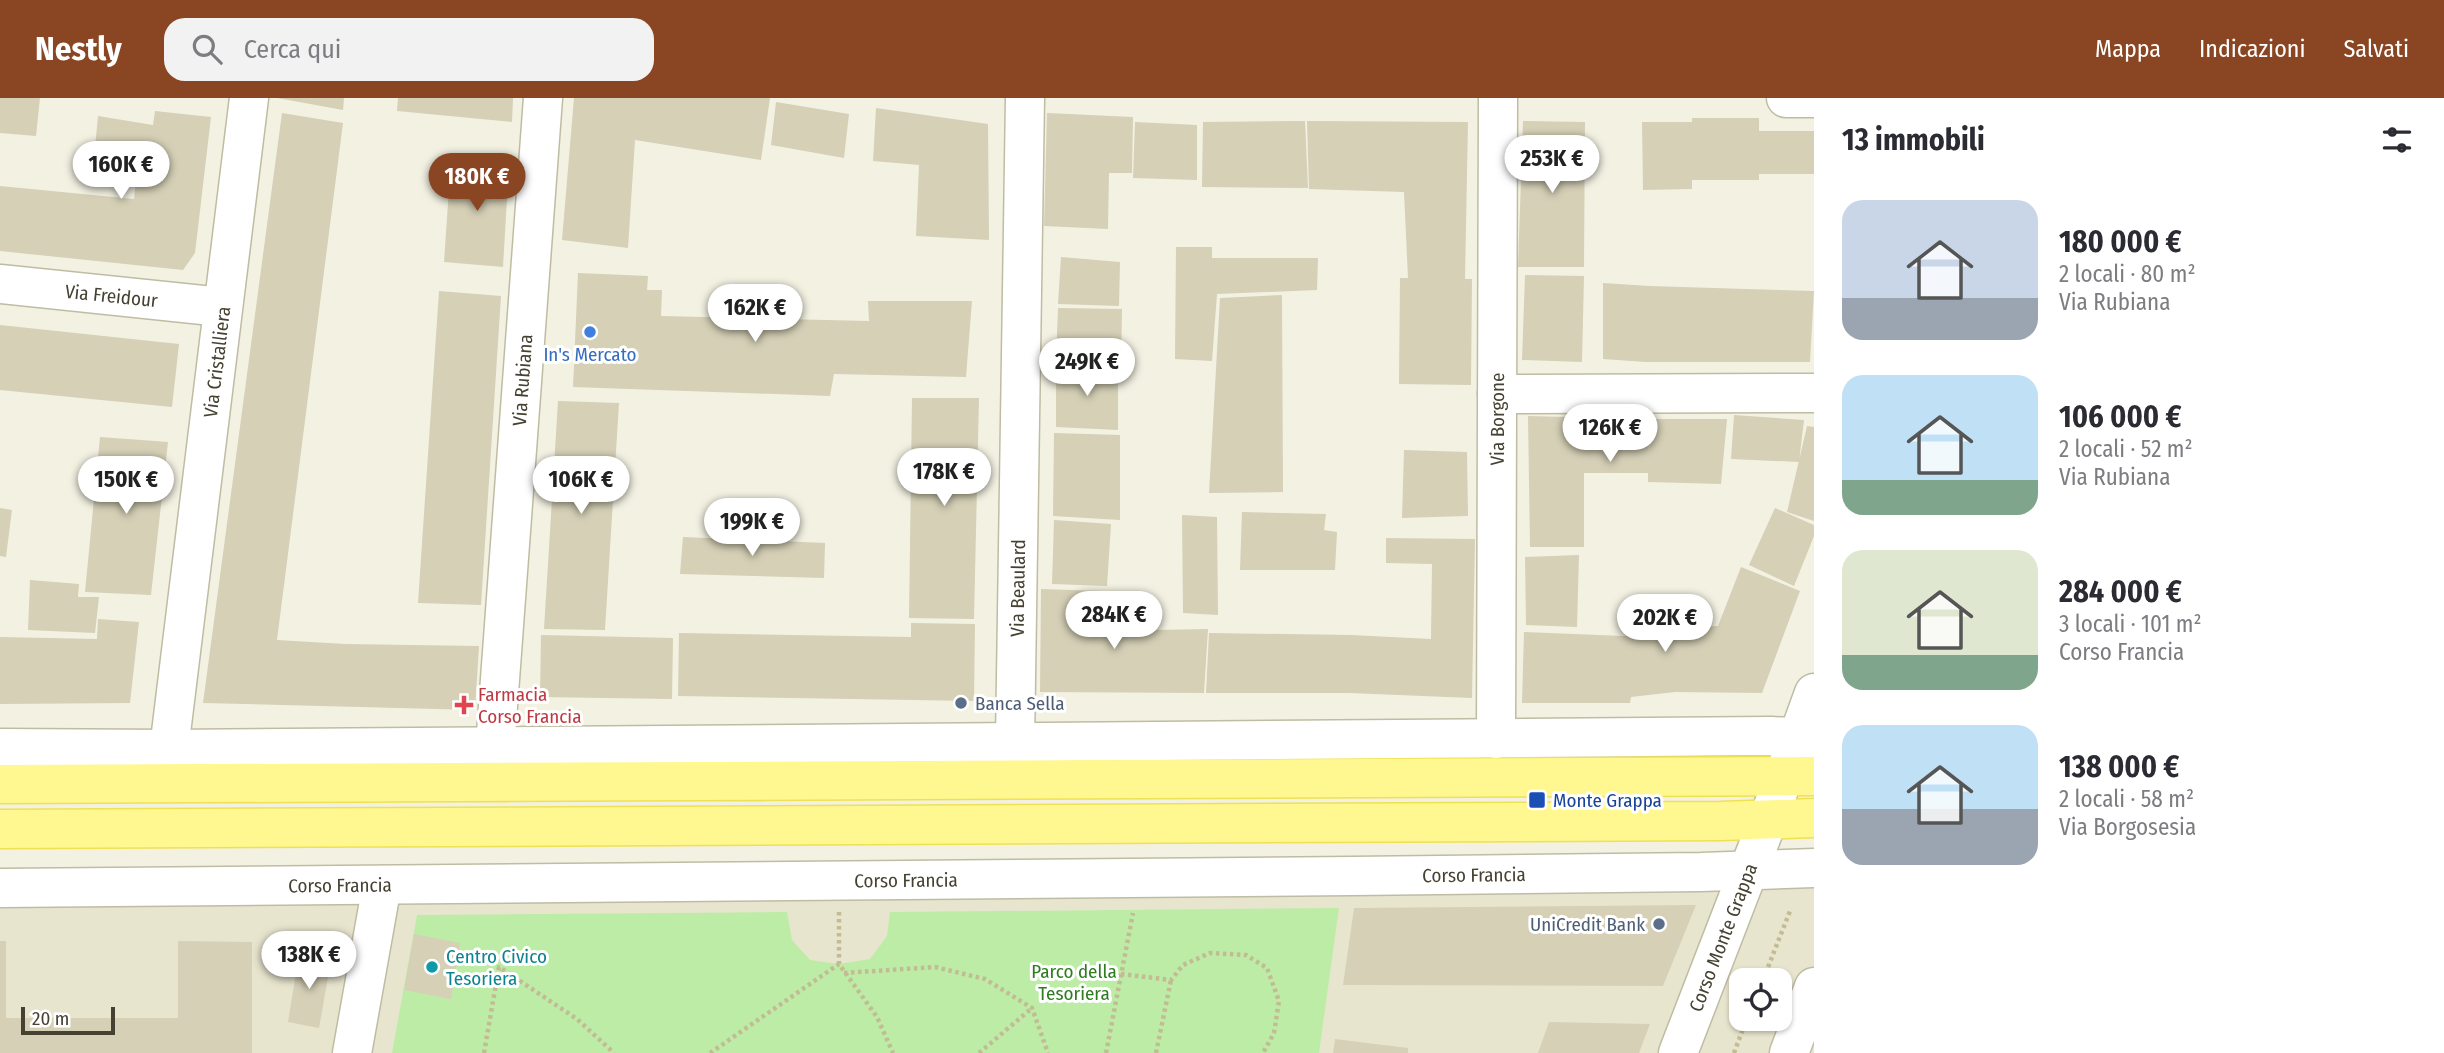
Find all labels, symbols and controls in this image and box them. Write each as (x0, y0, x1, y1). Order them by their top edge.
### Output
search box (164, 18, 654, 81)
text: Nestly (35, 29, 122, 69)
icon: search (188, 30, 226, 68)
text: Cerca qui (244, 34, 341, 65)
text: Mappa (2095, 35, 2161, 63)
text: Indicazioni (2199, 35, 2305, 63)
text: Salvati (2343, 35, 2409, 63)
icon: filters (2378, 121, 2416, 159)
text: 13 immobili (1842, 122, 1985, 158)
pin: 253K € (1495, 136, 1609, 195)
pin: 160K € (64, 141, 178, 201)
text: 253K € (1520, 144, 1584, 172)
text: 160K € (89, 150, 153, 178)
pin: 180K € (420, 153, 534, 213)
text: 180K € (445, 162, 509, 190)
text: 180 000 € (2059, 224, 2182, 260)
icon: home (1898, 228, 1982, 312)
text: 2 locali · 80 m² (2059, 260, 2196, 288)
street label: Via Freidour (64, 280, 159, 312)
pin: 162K € (698, 285, 812, 344)
text: Via Rubiana (2059, 288, 2170, 316)
text: 162K € (724, 293, 786, 321)
street label: Via Cristalliera (199, 305, 235, 419)
marker: In's Mercato (582, 324, 598, 340)
street label: Via Rubiana (508, 333, 538, 427)
pin: 249K € (1030, 338, 1144, 398)
place label: In's Mercato (543, 343, 637, 366)
text: 249K € (1055, 347, 1119, 375)
street label: Via Borgone (1486, 372, 1509, 466)
text: 106 000 € (2059, 399, 2181, 435)
icon: home (1898, 403, 1982, 487)
pin: 126K € (1553, 404, 1667, 464)
text: 126K € (1579, 413, 1641, 441)
text: 2 locali · 52 m² (2059, 435, 2193, 463)
pin: 178K € (887, 448, 1001, 508)
pin: 150K € (69, 456, 183, 516)
pin: 106K € (524, 456, 638, 516)
text: 178K € (913, 457, 975, 485)
text: Via Rubiana (2059, 463, 2170, 491)
text: 150K € (94, 465, 158, 493)
text: 106K € (549, 465, 613, 493)
pin: 199K € (695, 498, 809, 558)
text: 199K € (720, 507, 784, 535)
street label: Via Beaulard (1006, 539, 1030, 637)
text: 284 000 € (2059, 574, 2182, 610)
icon: home (1898, 578, 1982, 662)
pin: 284K € (1057, 592, 1171, 651)
pin: 202K € (1608, 594, 1722, 654)
text: 284K € (1081, 600, 1147, 628)
text: 202K € (1633, 603, 1697, 631)
text: 3 locali · 101 m² (2059, 610, 2202, 638)
text: Corso Francia (2059, 638, 2184, 666)
place label: Farmacia Corso Francia (478, 683, 581, 728)
place label: Banca Sella (975, 692, 1065, 715)
marker: Banca Sella (953, 695, 969, 711)
marker: Farmacia Corso Francia (456, 697, 472, 713)
text: 138 000 € (2059, 749, 2179, 785)
icon: home (1898, 753, 1982, 837)
text: 2 locali · 58 m² (2059, 785, 2194, 813)
place label: Monte Grappa (1553, 789, 1662, 812)
marker: Monte Grappa (1527, 790, 1547, 810)
text: Via Borgosesia (2059, 813, 2196, 841)
street label: Corso Monte Grappa (1684, 860, 1762, 1015)
street label: Corso Francia (1422, 863, 1526, 887)
street label: Corso Francia (854, 869, 958, 892)
street label: Corso Francia (288, 874, 392, 897)
place label: UniCredit Bank (1530, 913, 1645, 936)
marker: UniCredit Bank (1651, 916, 1667, 932)
pin: 138K € (252, 932, 366, 991)
text: 138K € (277, 940, 341, 968)
place label: Centro Civico Tesoriera (446, 945, 547, 990)
marker: Centro Civico Tesoriera (424, 959, 440, 975)
park label: Parco della Tesoriera (1031, 960, 1117, 1005)
map controls (1729, 968, 1792, 1031)
button: locate (1729, 968, 1792, 1031)
scale bar (21, 1004, 116, 1036)
text: 20 m (32, 1007, 69, 1030)

